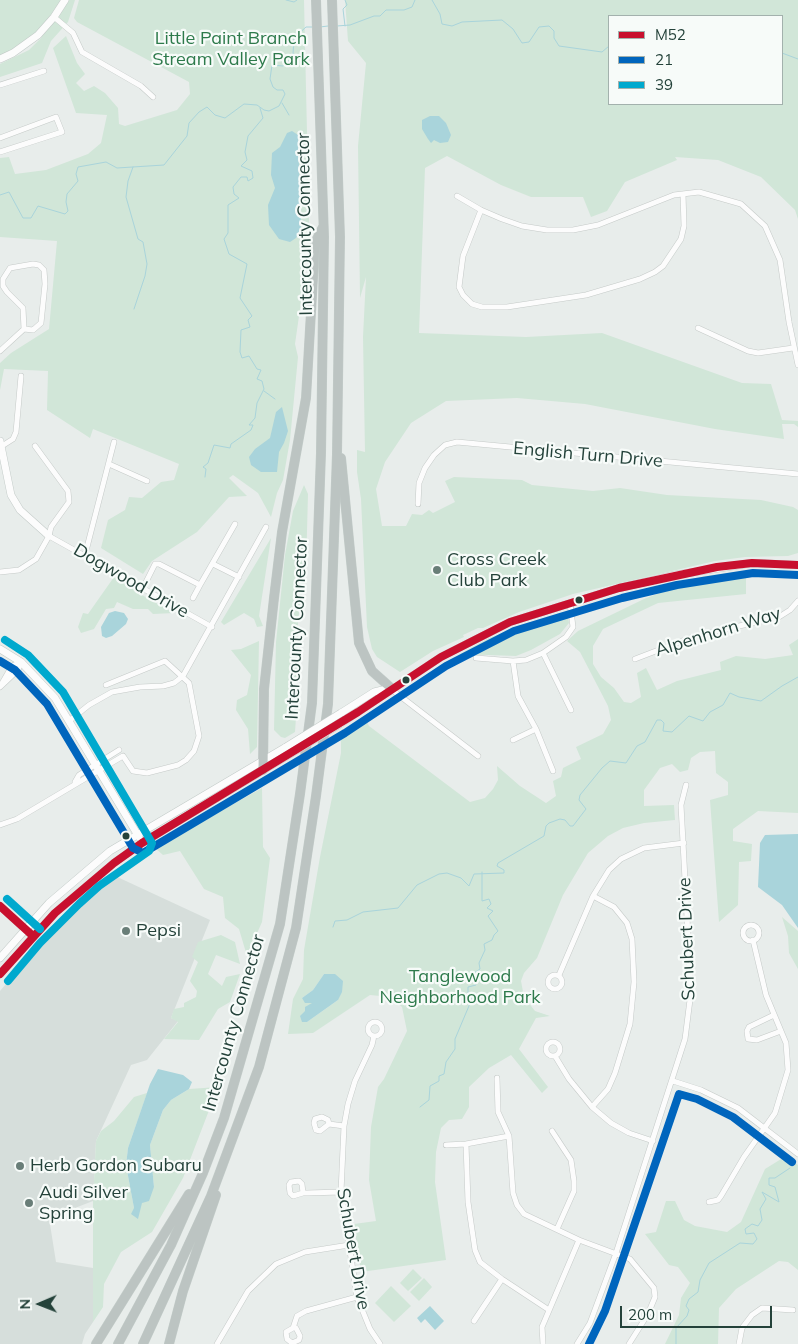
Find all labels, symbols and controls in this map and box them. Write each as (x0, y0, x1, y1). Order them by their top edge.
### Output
legend (608, 15, 783, 105)
text: M52 (655, 25, 686, 44)
park label: Little Paint Branch Stream Valley Park (152, 28, 310, 70)
text: 21 (655, 50, 673, 69)
text: 39 (655, 75, 673, 94)
street label: Intercounty Connector (293, 132, 317, 316)
street label: English Turn Drive (512, 438, 664, 472)
street label: Intercounty Connector (281, 536, 313, 720)
street label: Dogwood Drive (69, 539, 193, 623)
place label: Cross Creek Club Park (447, 549, 546, 592)
marker: Cross Creek Club Park (431, 564, 443, 576)
unlabelled marker (574, 595, 584, 605)
street label: Alpenhorn Way (652, 603, 784, 661)
unlabelled marker (401, 675, 411, 685)
unlabelled marker (121, 831, 131, 841)
street label: Schubert Drive (674, 877, 700, 1001)
place label: Pepsi (136, 920, 181, 942)
marker: Pepsi (120, 925, 132, 937)
street label: Intercounty Connector (198, 932, 270, 1114)
park label: Tanglewood Neighborhood Park (379, 966, 541, 1009)
place label: Herb Gordon Subaru (30, 1155, 202, 1177)
marker: Herb Gordon Subaru (14, 1160, 26, 1172)
place label: Audi Silver Spring (39, 1182, 128, 1224)
street label: Schubert Drive (332, 1186, 374, 1312)
marker: Audi Silver Spring (23, 1197, 35, 1209)
north arrow (15, 1279, 65, 1329)
scale bar (623, 1296, 776, 1328)
text: N (16, 1299, 34, 1310)
text: 200 m (628, 1305, 672, 1324)

